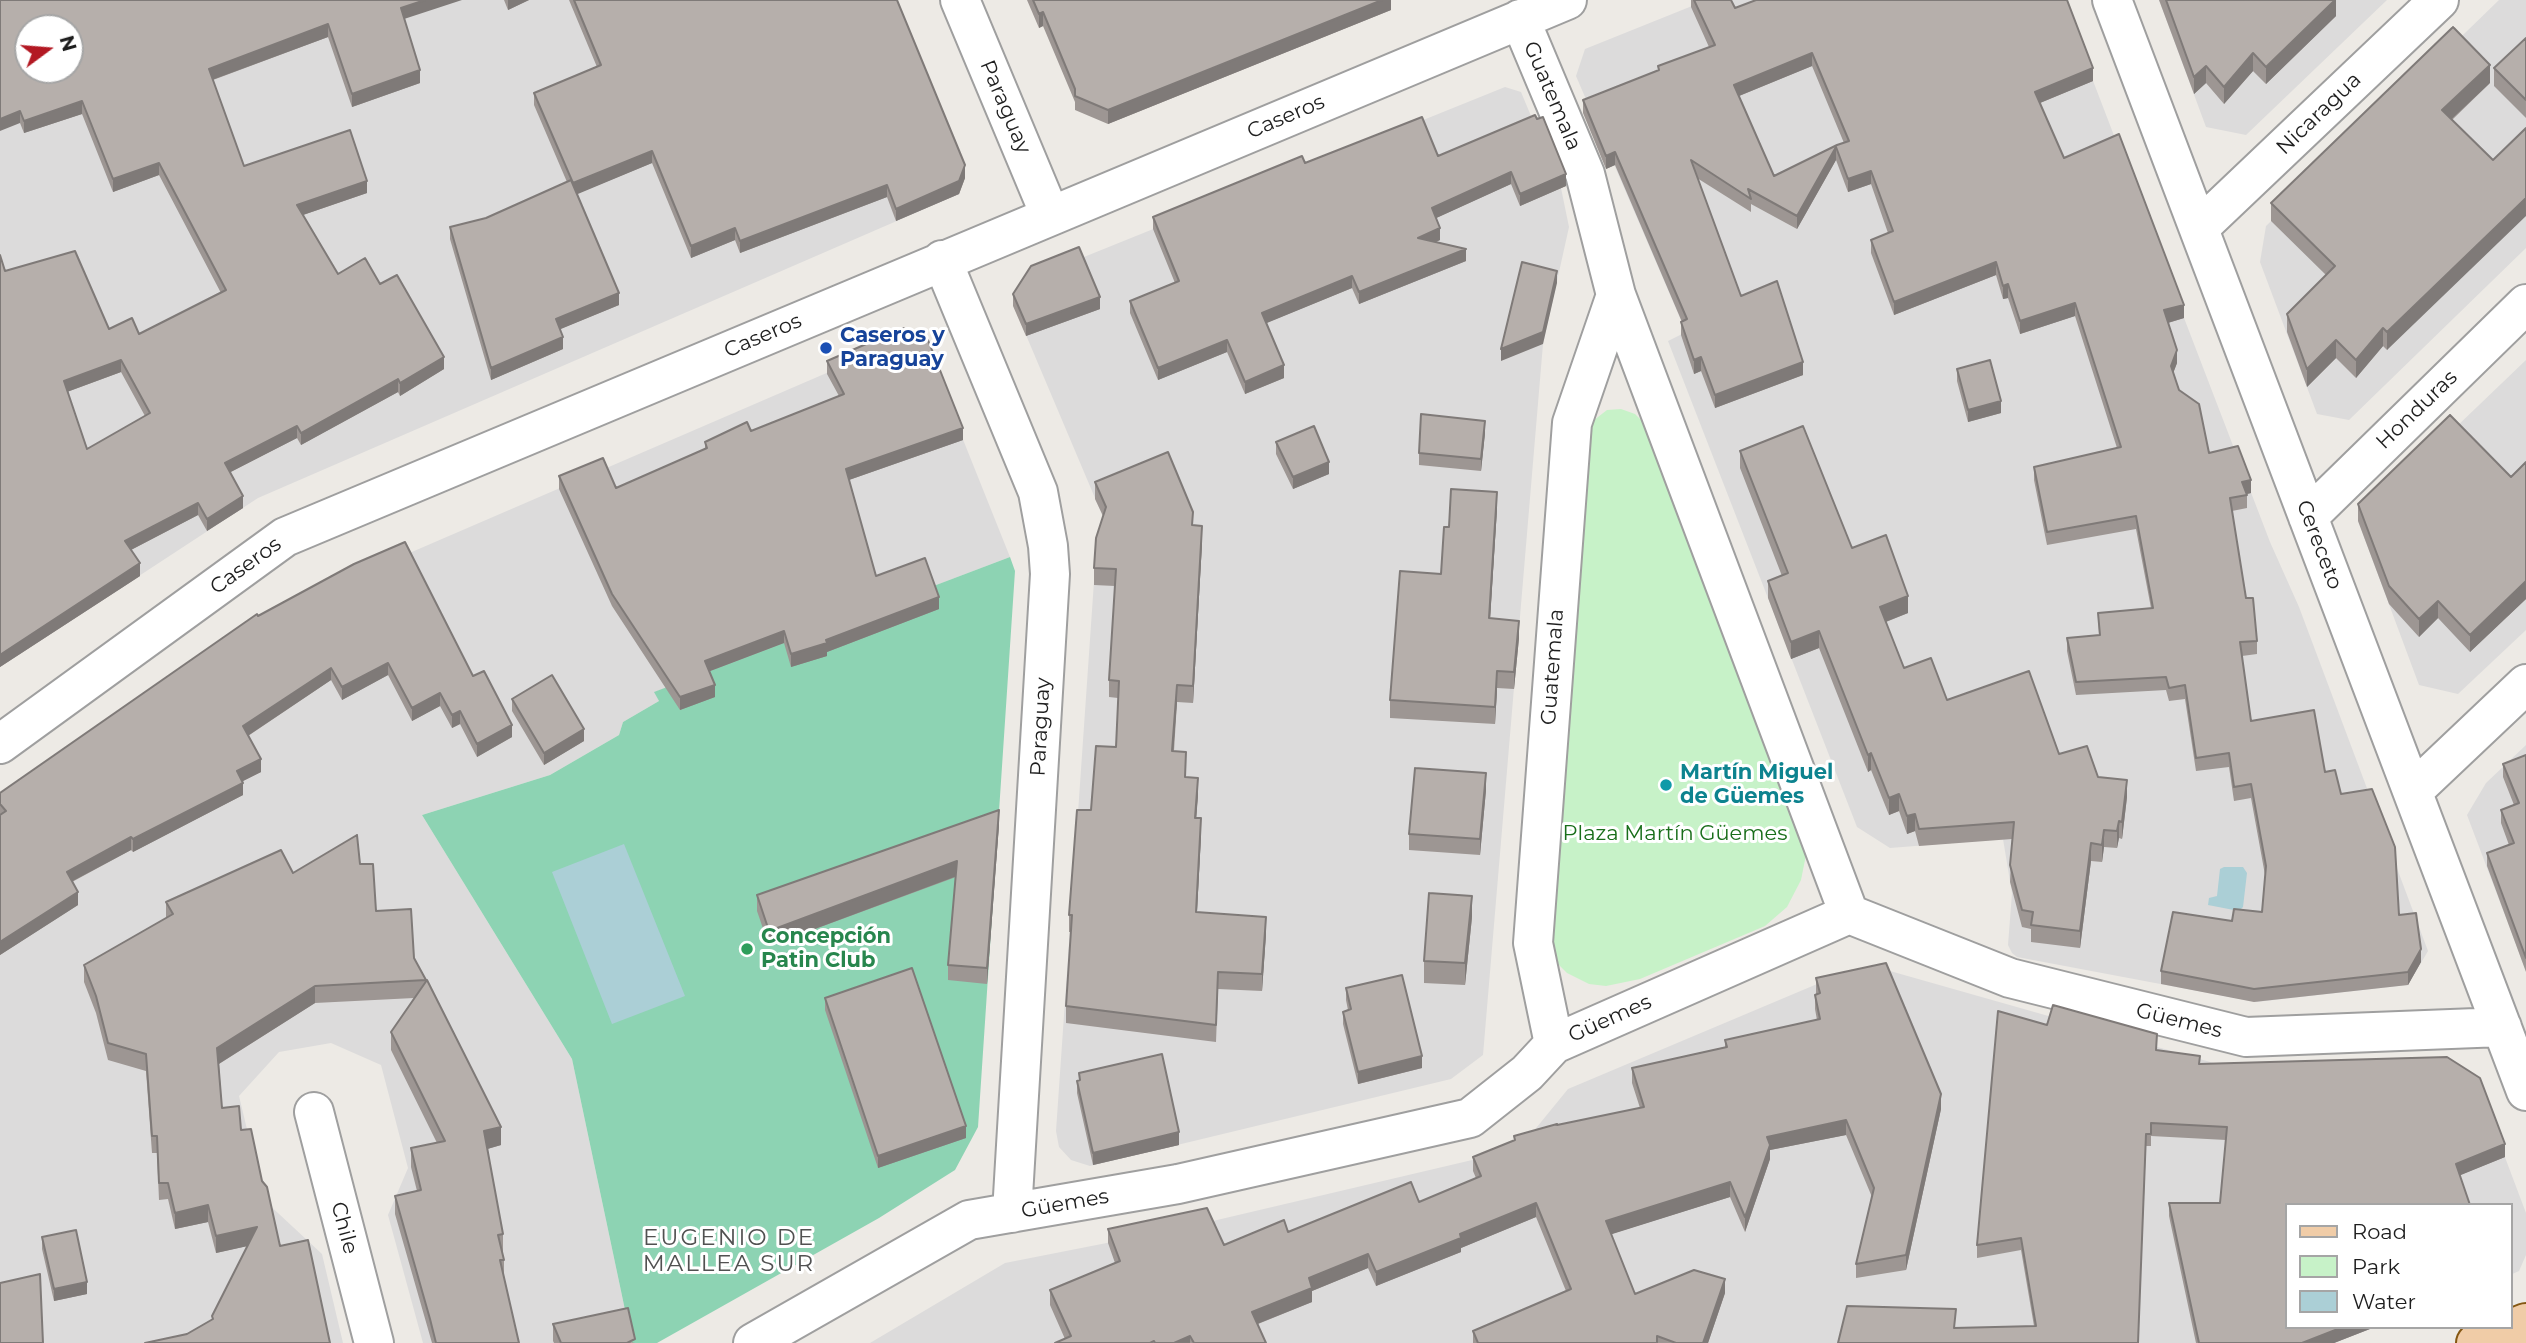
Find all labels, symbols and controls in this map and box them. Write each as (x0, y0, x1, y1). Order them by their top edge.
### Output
north arrow (14, 14, 84, 84)
text: N (55, 33, 81, 54)
street label: Guatemala (1518, 38, 1586, 154)
street label: Paraguay (974, 57, 1036, 157)
street label: Nicaragua (2271, 68, 2367, 160)
street label: Caseros (1244, 89, 1328, 145)
street label: Caseros (721, 308, 805, 364)
place label: Caseros y Paraguay (840, 323, 945, 373)
marker: Caseros y Paraguay (818, 340, 834, 356)
street label: Honduras (2371, 365, 2463, 455)
street label: Cereceto (2290, 497, 2348, 593)
street label: Caseros (206, 532, 286, 600)
street label: Guatemala (1536, 608, 1570, 726)
street label: Paraguay (1026, 677, 1056, 777)
place label: Martín Miguel de Güemes (1680, 760, 1833, 810)
marker: Martín Miguel de Güemes (1658, 777, 1674, 793)
park label: Plaza Martín Güemes (1562, 821, 1788, 847)
place label: Concepción Patin Club (761, 924, 891, 974)
marker: Concepción Patin Club (739, 941, 755, 957)
street label: Güemes (1565, 990, 1655, 1048)
street label: Güemes (2133, 998, 2225, 1044)
street label: Güemes (1019, 1184, 1111, 1224)
street label: Chile (325, 1199, 363, 1257)
legend (2284, 1203, 2512, 1329)
text: Road (2352, 1219, 2407, 1244)
district label: EUGENIO DE MALLEA SUR (644, 1224, 814, 1278)
text: Park (2352, 1254, 2400, 1279)
text: Water (2352, 1289, 2416, 1314)

